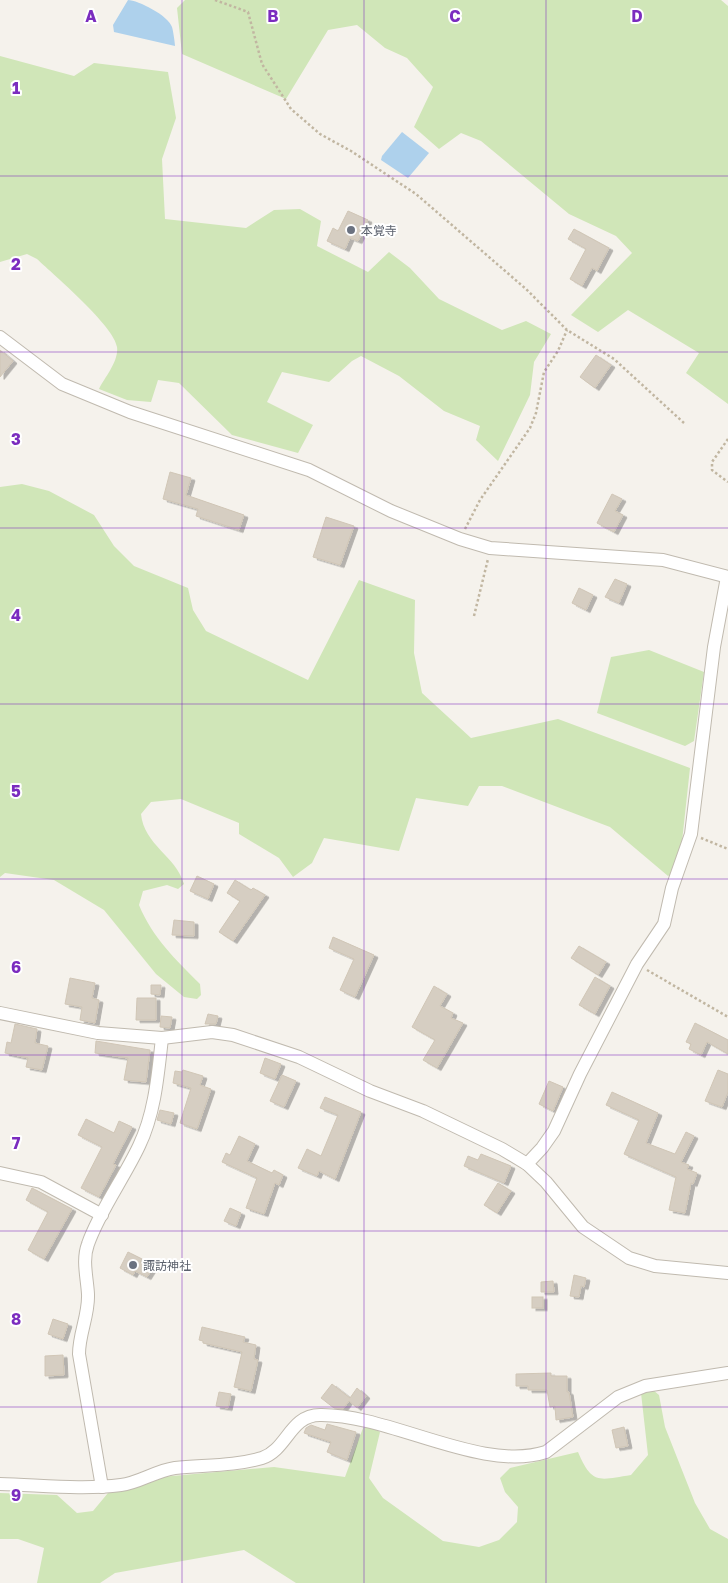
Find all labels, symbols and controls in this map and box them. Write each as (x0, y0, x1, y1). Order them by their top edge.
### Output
text: A (85, 6, 97, 26)
text: B (267, 6, 279, 26)
text: C (449, 6, 461, 26)
text: D (631, 6, 643, 26)
text: 1 (12, 78, 20, 98)
place label: 本覚寺 (361, 223, 397, 238)
marker: 本覚寺 (345, 224, 357, 236)
text: 2 (11, 254, 21, 274)
text: 3 (11, 429, 21, 449)
text: 4 (11, 605, 21, 625)
text: 5 (11, 781, 21, 801)
text: 6 (11, 957, 21, 977)
text: 7 (12, 1133, 21, 1153)
place label: 諏訪神社 (143, 1258, 191, 1273)
marker: 諏訪神社 (127, 1259, 139, 1271)
text: 8 (11, 1309, 21, 1329)
text: 9 (11, 1485, 21, 1505)

